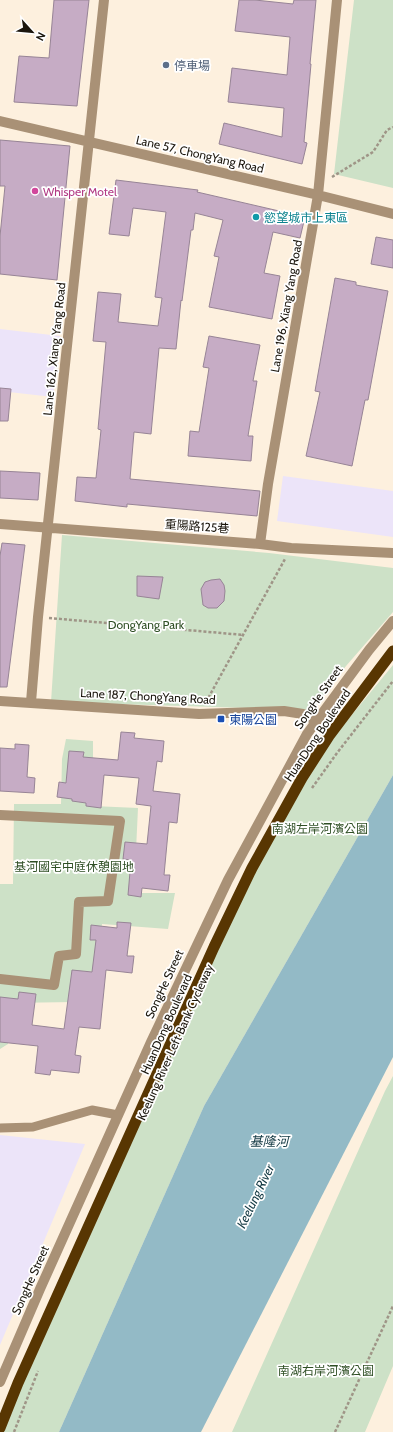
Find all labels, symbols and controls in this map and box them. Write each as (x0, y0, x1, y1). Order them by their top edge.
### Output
north arrow (12, 12, 52, 52)
text: N (33, 30, 49, 43)
place label: 停車場 (174, 58, 210, 73)
marker: 停車場 (161, 60, 171, 70)
street label: Lane 57, ChongYang Road (135, 132, 265, 176)
place label: Whisper Motel (43, 184, 117, 199)
marker: Whisper Motel (30, 186, 40, 196)
place label: 慾望城市上東區 (264, 210, 348, 225)
marker: 慾望城市上東區 (251, 212, 261, 222)
street label: Lane 196, Xiang Yang Road (267, 239, 305, 373)
street label: Lane 162, Xiang Yang Road (40, 282, 68, 416)
street label: 重陽路125巷 (164, 516, 230, 536)
park label: DongYang Park (108, 617, 185, 632)
street label: SongHe Street (291, 662, 345, 732)
street label: Lane 187, ChongYang Road (80, 685, 216, 707)
street label: HuanDong Boulevard (280, 686, 354, 784)
place label: 東陽公園 (229, 712, 277, 727)
marker: 東陽公園 (216, 714, 226, 724)
park label: 南湖左岸河濱公園 (272, 821, 368, 836)
park label: 基河國宅中庭休憩園地 (14, 859, 134, 874)
street label: SongHe Street (142, 947, 186, 1021)
street label: Keelung River Left Bank Cycleway (134, 961, 216, 1123)
street label: HuanDong Boulevard (137, 971, 195, 1077)
water label: 基隆河 (249, 1133, 291, 1149)
water label: Keelung River (233, 1161, 278, 1230)
street label: SongHe Street (8, 1243, 52, 1317)
park label: 南湖右岸河濱公園 (278, 1363, 374, 1378)

